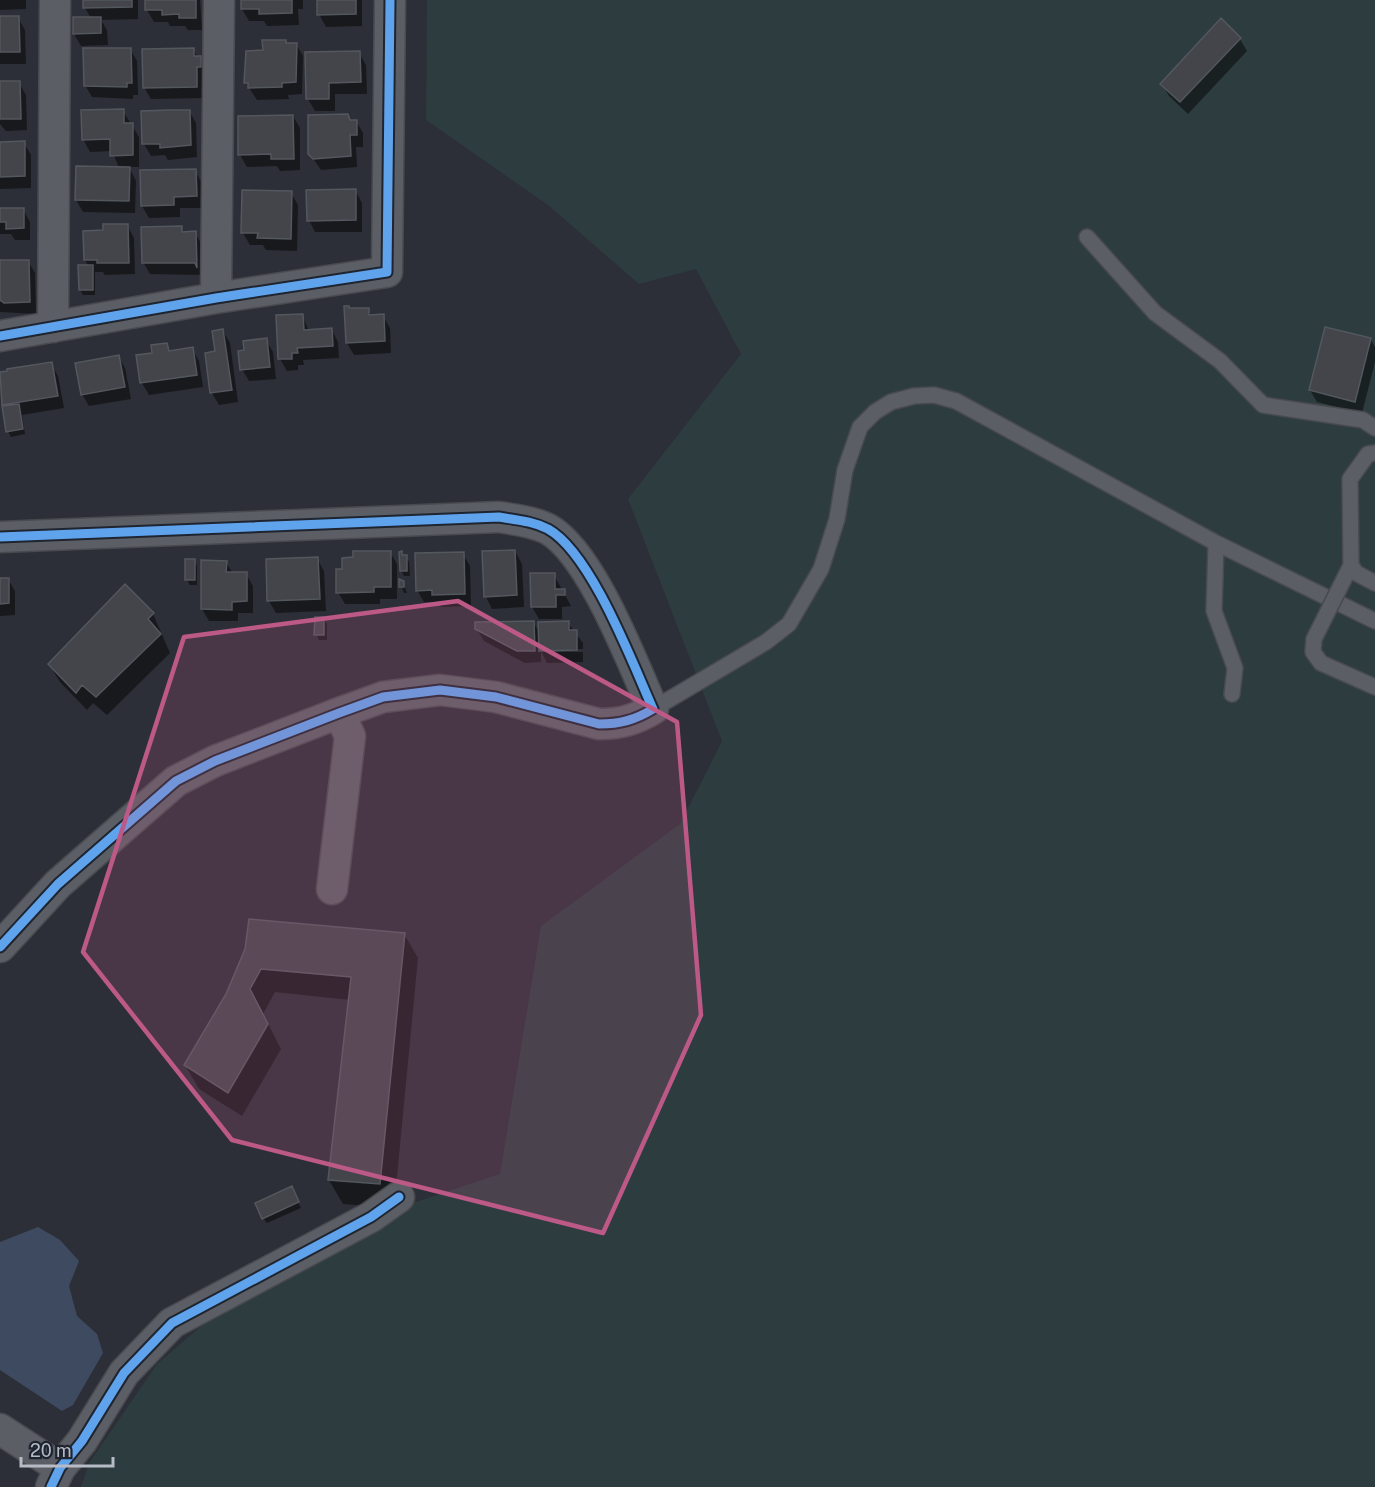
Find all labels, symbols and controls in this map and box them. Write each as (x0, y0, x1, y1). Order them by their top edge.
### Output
scale bar (21, 1430, 112, 1468)
text: 20 m (30, 1440, 72, 1461)

